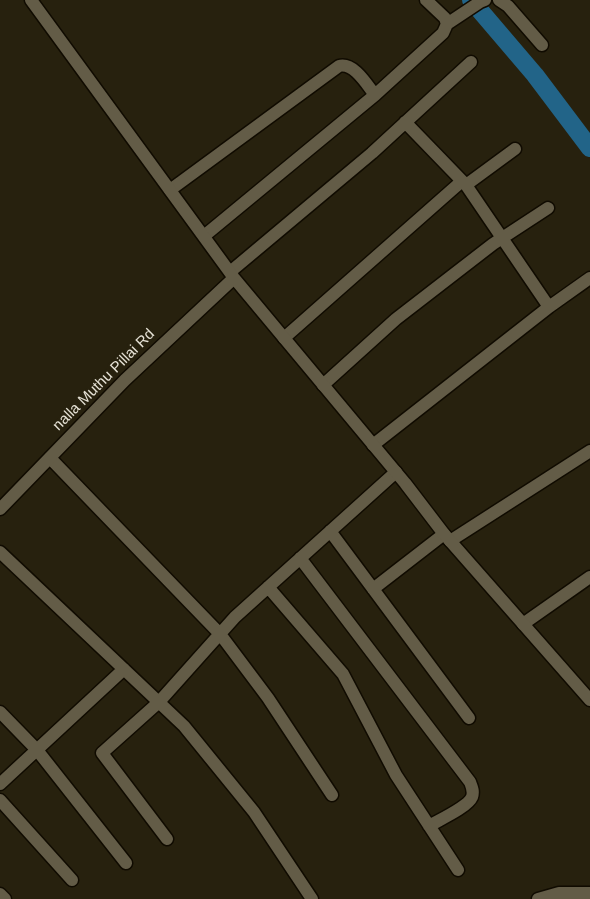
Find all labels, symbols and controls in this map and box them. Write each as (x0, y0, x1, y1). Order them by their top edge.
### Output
street label: nalla Muthu Pillai Rd (49, 325, 159, 435)

